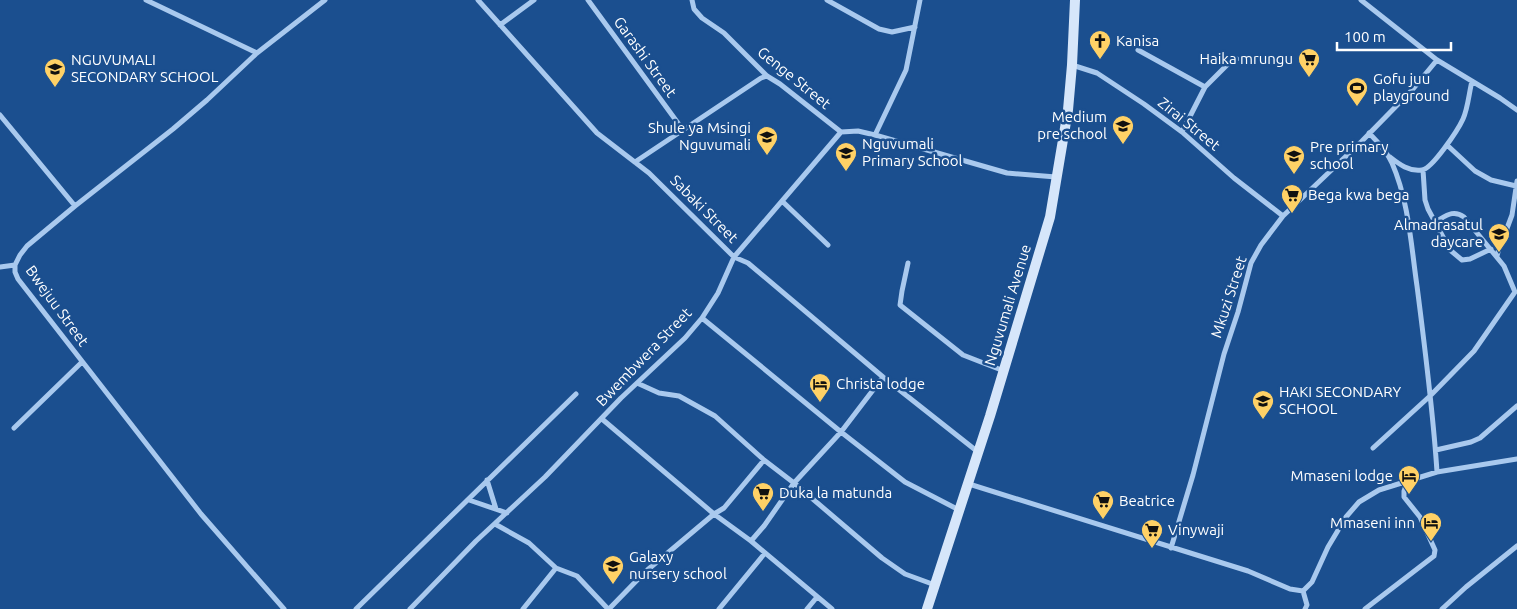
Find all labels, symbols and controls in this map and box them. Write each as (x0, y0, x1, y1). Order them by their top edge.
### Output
street label: Garashi Street (611, 13, 680, 100)
scale bar (1337, 20, 1451, 52)
text: 100 m (1344, 28, 1386, 45)
church icon: Kanisa (1088, 29, 1112, 60)
place label: Kanisa (1116, 32, 1159, 49)
street label: Genge Street (754, 43, 834, 112)
supermarket icon: Haika mrungu (1297, 47, 1321, 78)
place label: Haika mrungu (1200, 50, 1293, 67)
place label: NGUVUMALI SECONDARY SCHOOL (71, 51, 219, 85)
school or university icon: NGUVUMALI SECONDARY SCHOOL (43, 57, 67, 88)
place label: Gofu juu playground (1373, 70, 1450, 104)
sports icon: Gofu juu playground (1345, 76, 1369, 107)
street label: Zirai Street (1155, 94, 1224, 154)
place label: Medium pre school (1037, 108, 1107, 142)
school or university icon: Medium pre school (1111, 114, 1135, 145)
place label: Shule ya Msingi Nguvumali (648, 119, 751, 153)
school or university icon: Shule ya Msingi Nguvumali (755, 125, 779, 156)
place label: Nguvumali Primary School (862, 135, 963, 169)
place label: Pre primary school (1310, 138, 1388, 172)
school or university icon: Nguvumali Primary School (834, 141, 858, 172)
school or university icon: Pre primary school (1282, 144, 1306, 175)
street label: Sabaki Street (667, 171, 742, 246)
supermarket icon: Bega kwa bega (1280, 183, 1304, 214)
place label: Bega kwa bega (1308, 186, 1409, 203)
place label: Almadrasatul daycare (1394, 216, 1483, 250)
school or university icon: Almadrasatul daycare (1487, 222, 1511, 253)
street label: Nguvumali Avenue (981, 242, 1034, 368)
street label: Mkuzi Street (1207, 254, 1250, 340)
street label: Bwejuu Street (22, 262, 92, 349)
street label: Bwembwera Street (592, 304, 695, 409)
hotel icon: Christa lodge (808, 372, 832, 403)
place label: Christa lodge (836, 375, 925, 392)
place label: HAKI SECONDARY SCHOOL (1279, 383, 1401, 417)
school or university icon: HAKI SECONDARY SCHOOL (1251, 389, 1275, 420)
hotel icon: Mmaseni lodge (1397, 464, 1421, 495)
place label: Mmaseni lodge (1290, 467, 1393, 484)
supermarket icon: Duka la matunda (751, 481, 775, 512)
place label: Duka la matunda (779, 484, 892, 501)
supermarket icon: Beatrice (1091, 489, 1115, 520)
place label: Beatrice (1119, 492, 1175, 509)
hotel icon: Mmaseni inn (1419, 511, 1443, 542)
place label: Mmaseni inn (1330, 514, 1415, 531)
supermarket icon: Vinywaji (1140, 518, 1164, 549)
place label: Vinywaji (1168, 521, 1224, 538)
place label: Galaxy nursery school (629, 548, 727, 582)
school or university icon: Galaxy nursery school (601, 554, 625, 585)

